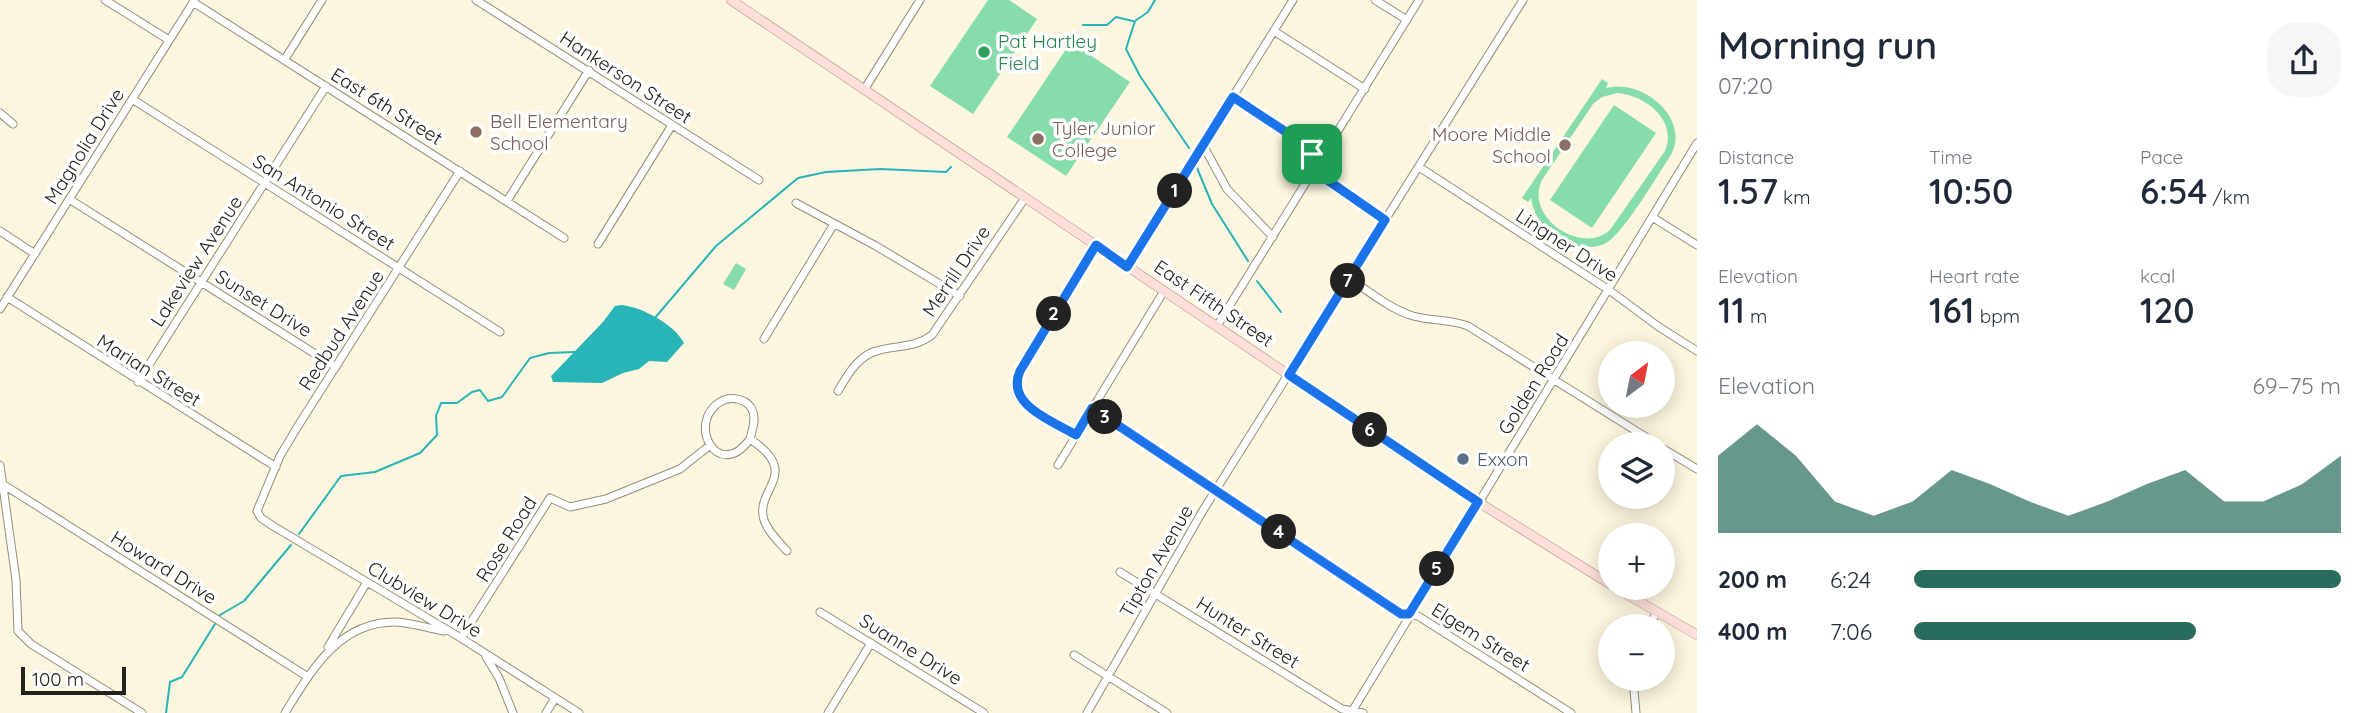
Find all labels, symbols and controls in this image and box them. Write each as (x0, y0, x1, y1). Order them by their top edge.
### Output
text: Morning run (1718, 21, 1937, 69)
button: share (2267, 23, 2341, 97)
street label: Hankerson Street (556, 25, 696, 129)
place label: Pat Hartley Field (998, 29, 1097, 75)
marker: Pat Hartley Field (976, 44, 992, 60)
street label: East 6th Street (327, 62, 447, 150)
text: 07:20 (1718, 71, 1773, 100)
street label: Magnolia Drive (39, 83, 129, 209)
place label: Bell Elementary School (490, 109, 628, 155)
place label: Tyler Junior College (1052, 116, 1156, 162)
place label: Moore Middle School (1432, 122, 1551, 168)
marker: Bell Elementary School (468, 124, 484, 140)
pin (1282, 124, 1342, 184)
marker: Tyler Junior College (1030, 131, 1046, 147)
icon: arrive (1293, 135, 1331, 173)
marker: Moore Middle School (1557, 137, 1573, 153)
text: Distance (1718, 145, 1794, 169)
text: Time (1929, 145, 1973, 169)
text: Pace (2140, 145, 2183, 169)
street label: San Antonio Street (248, 149, 400, 255)
text: 1.57 (1718, 169, 1778, 213)
text: 10:50 (1929, 169, 2013, 213)
text: 6:54 (2140, 169, 2207, 213)
pin: 1 (1158, 174, 1192, 208)
text: 1 (1171, 178, 1178, 202)
text: km (1778, 185, 1811, 209)
text: /km (2207, 185, 2250, 209)
street label: Lakeview Avenue (145, 191, 247, 331)
street label: Lingner Drive (1511, 203, 1623, 287)
street label: Merrill Drive (917, 221, 995, 321)
street label: East Fifth Street (1150, 254, 1278, 352)
street label: Sunset Drive (211, 264, 317, 342)
pin: 7 (1330, 264, 1366, 298)
text: Elevation (1718, 264, 1798, 288)
text: Heart rate (1929, 264, 2020, 288)
text: kcal (2140, 264, 2175, 288)
street label: Redbud Avenue (293, 265, 389, 395)
text: 7 (1342, 268, 1353, 292)
text: 11 (1718, 288, 1745, 332)
text: 161 (1929, 288, 1974, 332)
text: 120 (2140, 288, 2194, 332)
pin: 2 (1036, 296, 1072, 332)
text: 2 (1048, 301, 1059, 325)
text: m (1745, 304, 1767, 328)
text: bpm (1974, 304, 2020, 328)
street label: Marian Street (93, 329, 205, 411)
street label: Golden Road (1493, 329, 1573, 439)
north arrow (1598, 341, 1675, 418)
map controls (1598, 341, 1675, 691)
text: Elevation (1718, 371, 1815, 400)
text: 69–75 m (2252, 371, 2341, 400)
pin: 3 (1088, 400, 1122, 434)
text: 3 (1099, 404, 1110, 428)
pin: 6 (1352, 412, 1388, 448)
text: 6 (1364, 417, 1375, 441)
button: layers (1598, 432, 1675, 509)
place label: Exxon (1477, 447, 1528, 471)
marker: Exxon (1455, 451, 1471, 467)
street label: Rose Road (470, 492, 542, 586)
street label: Tipton Avenue (1114, 500, 1198, 622)
pin: 4 (1262, 514, 1296, 550)
text: 4 (1273, 519, 1284, 543)
button: + (1598, 523, 1675, 600)
street label: Howard Drive (107, 525, 221, 609)
pin: 5 (1420, 552, 1454, 586)
street label: Clubview Drive (364, 555, 486, 643)
text: 5 (1431, 556, 1442, 580)
text: 200 m (1718, 565, 1787, 594)
text: 6:24 (1830, 565, 1871, 594)
street label: Hunter Street (1192, 591, 1304, 673)
street label: Elgem Street (1427, 597, 1535, 677)
street label: Suanne Drive (855, 608, 967, 690)
button: − (1598, 614, 1675, 691)
text: 400 m (1718, 617, 1787, 646)
text: 7:06 (1830, 617, 1872, 646)
scale bar (21, 664, 126, 696)
text: 100 m (32, 667, 84, 691)

